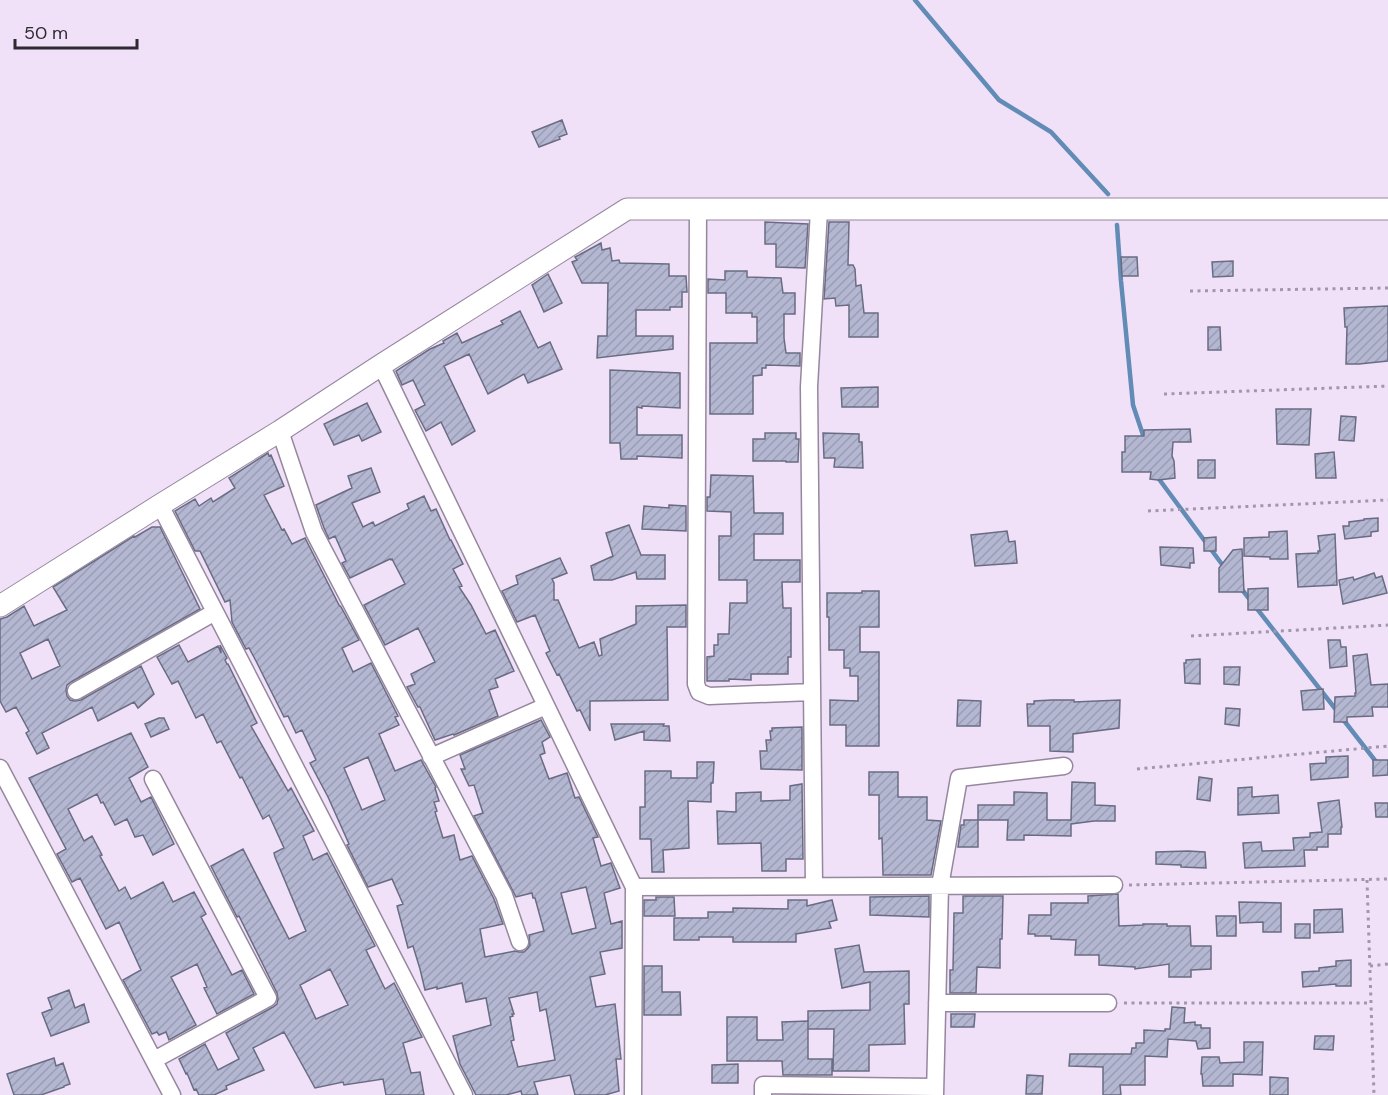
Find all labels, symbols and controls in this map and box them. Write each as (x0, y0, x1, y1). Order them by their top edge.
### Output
scale bar (15, 12, 136, 50)
text: 50 m (24, 21, 68, 45)

